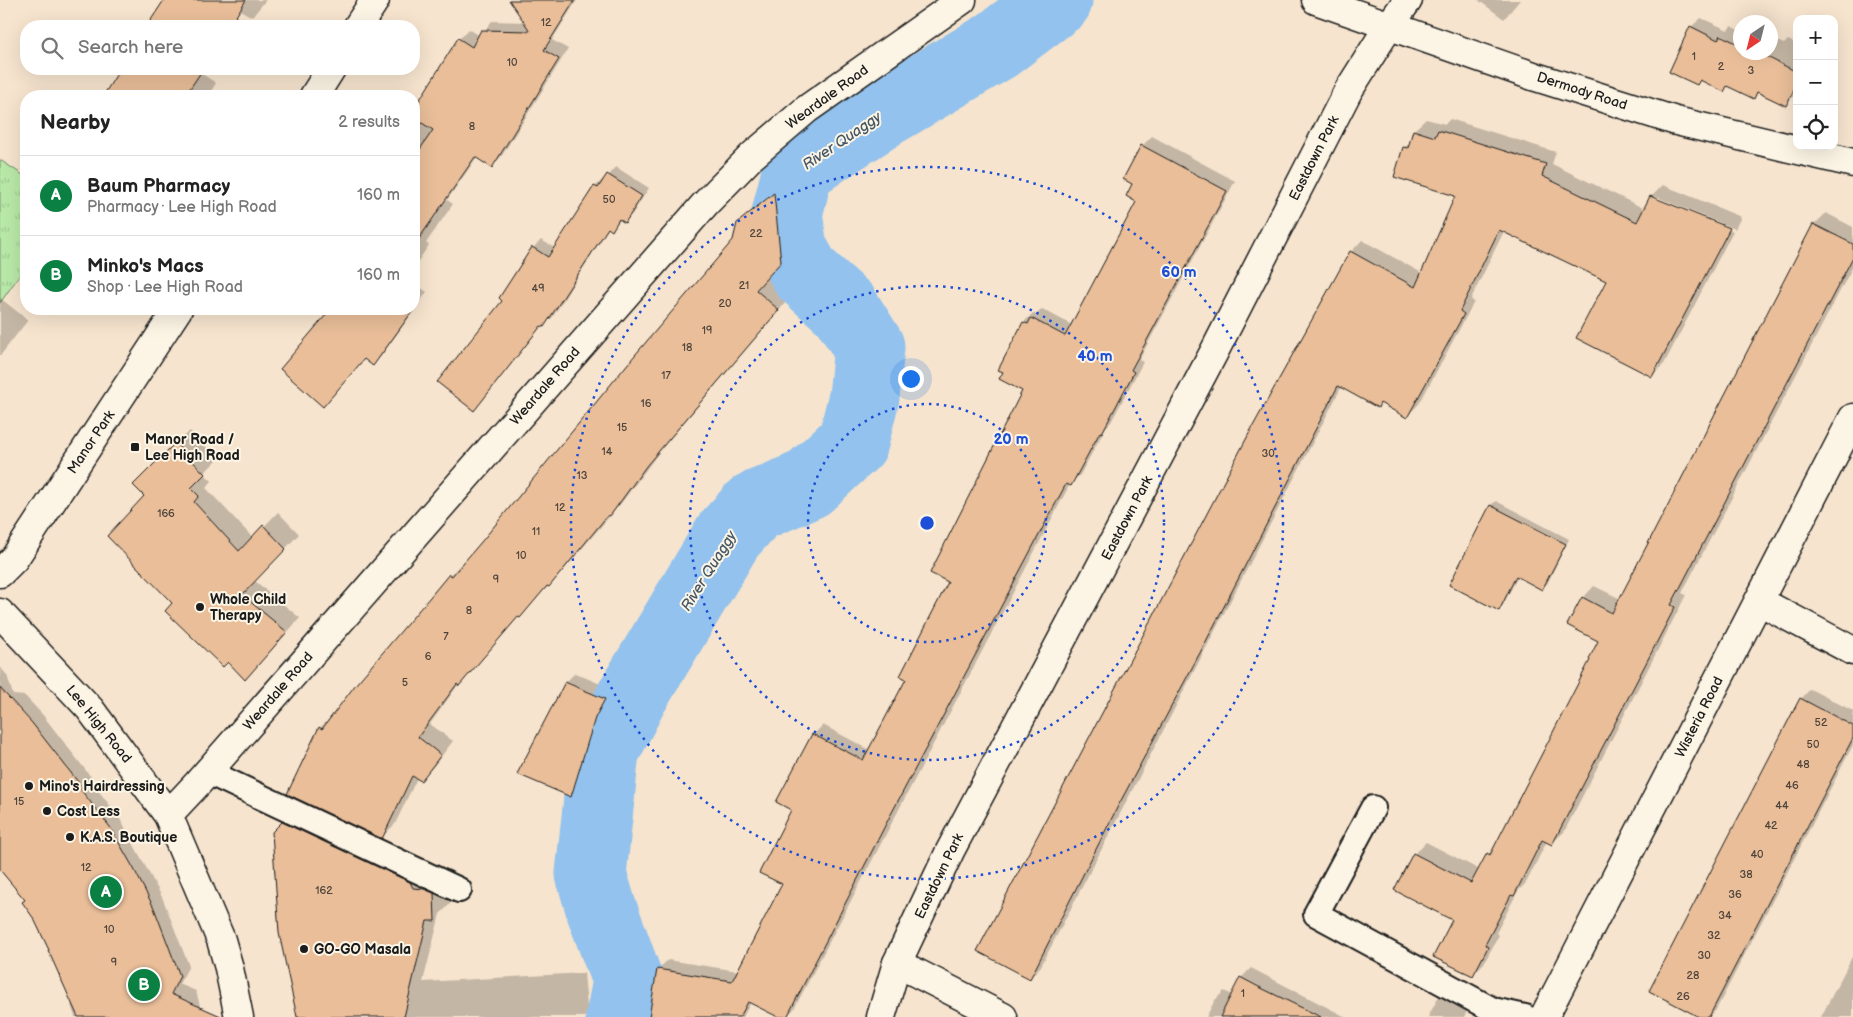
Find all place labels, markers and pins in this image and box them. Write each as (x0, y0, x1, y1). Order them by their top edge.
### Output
place label: Manor Road / Lee High Road (145, 431, 240, 464)
marker: Manor Road / Lee High Road (129, 441, 141, 453)
centre of rings (918, 514, 936, 532)
place label: Whole Child Therapy (210, 591, 286, 624)
marker: Whole Child Therapy (194, 601, 206, 613)
place label: Mino's Hairdressing (39, 778, 165, 795)
marker: Mino's Hairdressing (23, 780, 35, 792)
place label: Cost Less (57, 803, 120, 820)
marker: Cost Less (41, 805, 53, 817)
place label: K.A.S. Boutique (80, 829, 177, 846)
marker: K.A.S. Boutique (64, 831, 76, 843)
pin: A (90, 873, 122, 911)
place label: GO-GO Masala (314, 941, 411, 958)
marker: GO-GO Masala (298, 943, 310, 955)
pin: B (128, 966, 160, 1004)

